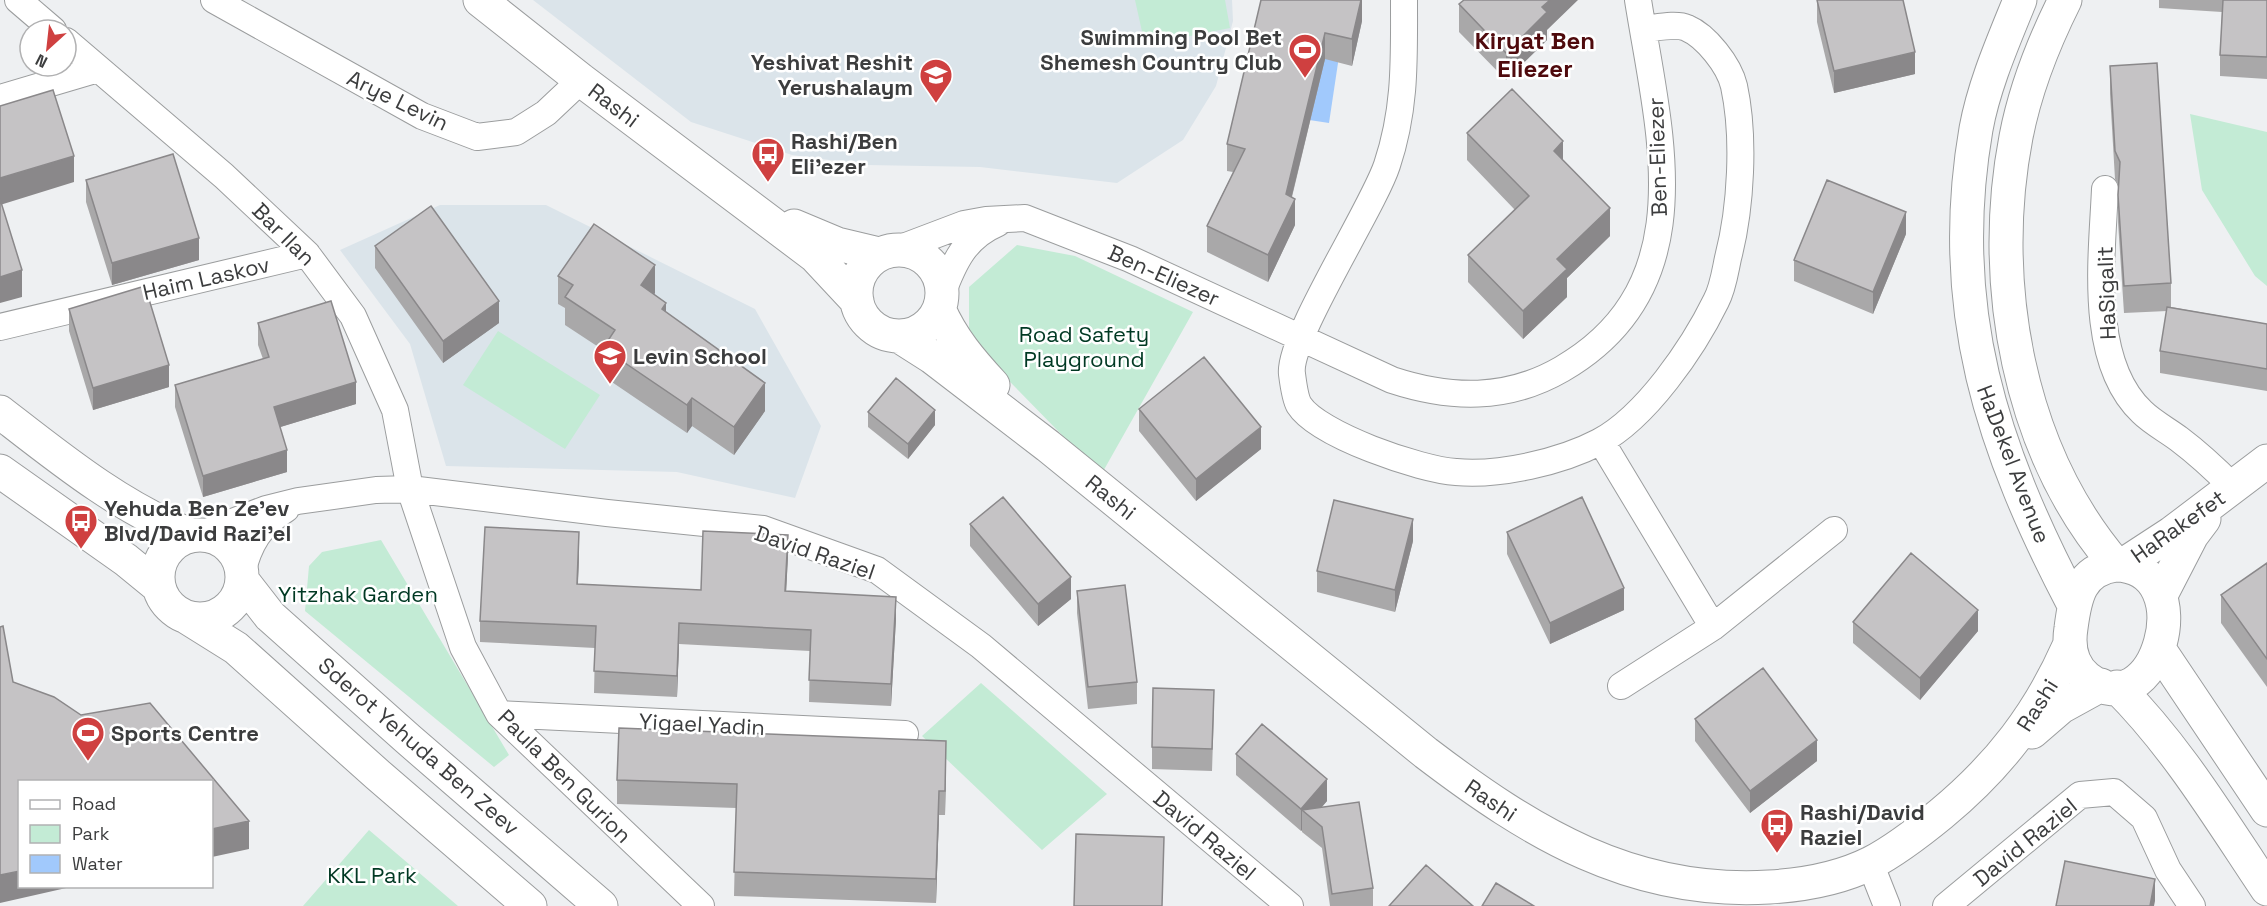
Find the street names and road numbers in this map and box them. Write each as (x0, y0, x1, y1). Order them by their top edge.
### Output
street label: Arye Levin (343, 63, 453, 137)
street label: Rashi (583, 77, 645, 133)
street label: Ben-Eliezer (1641, 97, 1673, 217)
street label: Bar Ilan (247, 197, 321, 271)
street label: Ben-Eliezer (1104, 238, 1224, 312)
street label: HaSigalit (2090, 246, 2122, 340)
street label: Haim Laskov (140, 250, 272, 306)
street label: HaDekel Avenue (1971, 381, 2057, 547)
street label: Rashi (1080, 468, 1142, 526)
street label: HaRakefet (2125, 483, 2231, 569)
street label: David Raziel (751, 518, 879, 586)
street label: Sderot Yehuda Ben Zeev (313, 651, 525, 841)
street label: Rashi (2010, 673, 2064, 737)
street label: Paula Ben Gurion (492, 703, 638, 849)
street label: Yigael Yadin (638, 707, 766, 741)
street label: Rashi (1460, 772, 1522, 828)
street label: David Raziel (1148, 784, 1262, 886)
street label: David Raziel (1967, 792, 2083, 892)

